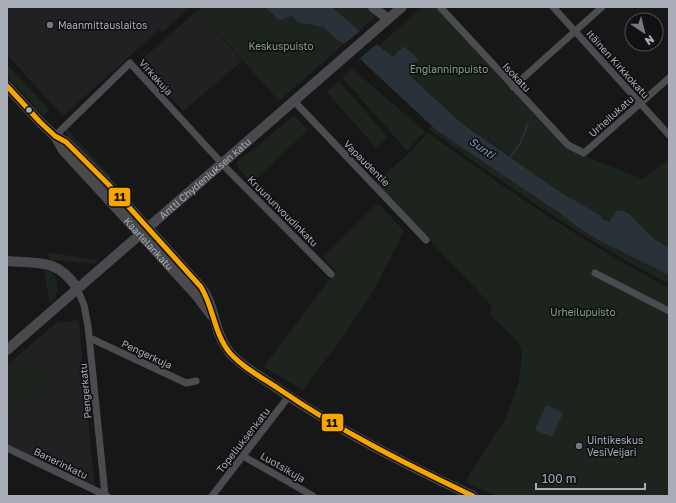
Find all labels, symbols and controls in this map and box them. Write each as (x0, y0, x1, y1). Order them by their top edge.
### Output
north arrow (624, 12, 664, 52)
place label: Maanmittauslaitos (58, 19, 147, 31)
marker: Maanmittauslaitos (45, 20, 55, 30)
street label: Itäinen Kirkkokatu (584, 27, 652, 101)
text: N (643, 33, 657, 48)
park label: Keskuspuisto (249, 40, 313, 52)
street label: Virkakuja (137, 56, 175, 98)
street label: Isokatu (500, 60, 534, 94)
park label: Englanninpuisto (410, 63, 488, 75)
street label: Urheilukatu (586, 93, 636, 139)
unlabelled marker (24, 105, 34, 115)
water label: Sunti (467, 134, 499, 162)
street label: Antti Chydeniuksen katu (157, 135, 253, 221)
street label: Vapaudentie (342, 138, 393, 189)
street label: Kruununvoudinkatu (245, 173, 321, 249)
line badge: 11 (108, 187, 131, 207)
text: 11 (114, 190, 126, 203)
street label: Kaarlelankatu (122, 215, 176, 272)
park label: Urheilupuisto (550, 306, 616, 318)
street label: Pengerkuja (120, 337, 174, 371)
street label: Pengerkatu (77, 363, 93, 419)
street label: Topeliuksenkatu (214, 405, 272, 475)
line badge: 11 (321, 413, 344, 432)
text: 11 (326, 416, 338, 429)
place label: Uintikeskus VesiVeijari (587, 434, 643, 458)
marker: Uintikeskus VesiVeijari (574, 441, 584, 451)
street label: Banerinkatu (32, 445, 90, 481)
street label: Luotsikuja (259, 449, 307, 485)
scale bar (536, 465, 645, 491)
text: 100 m (542, 471, 576, 486)

